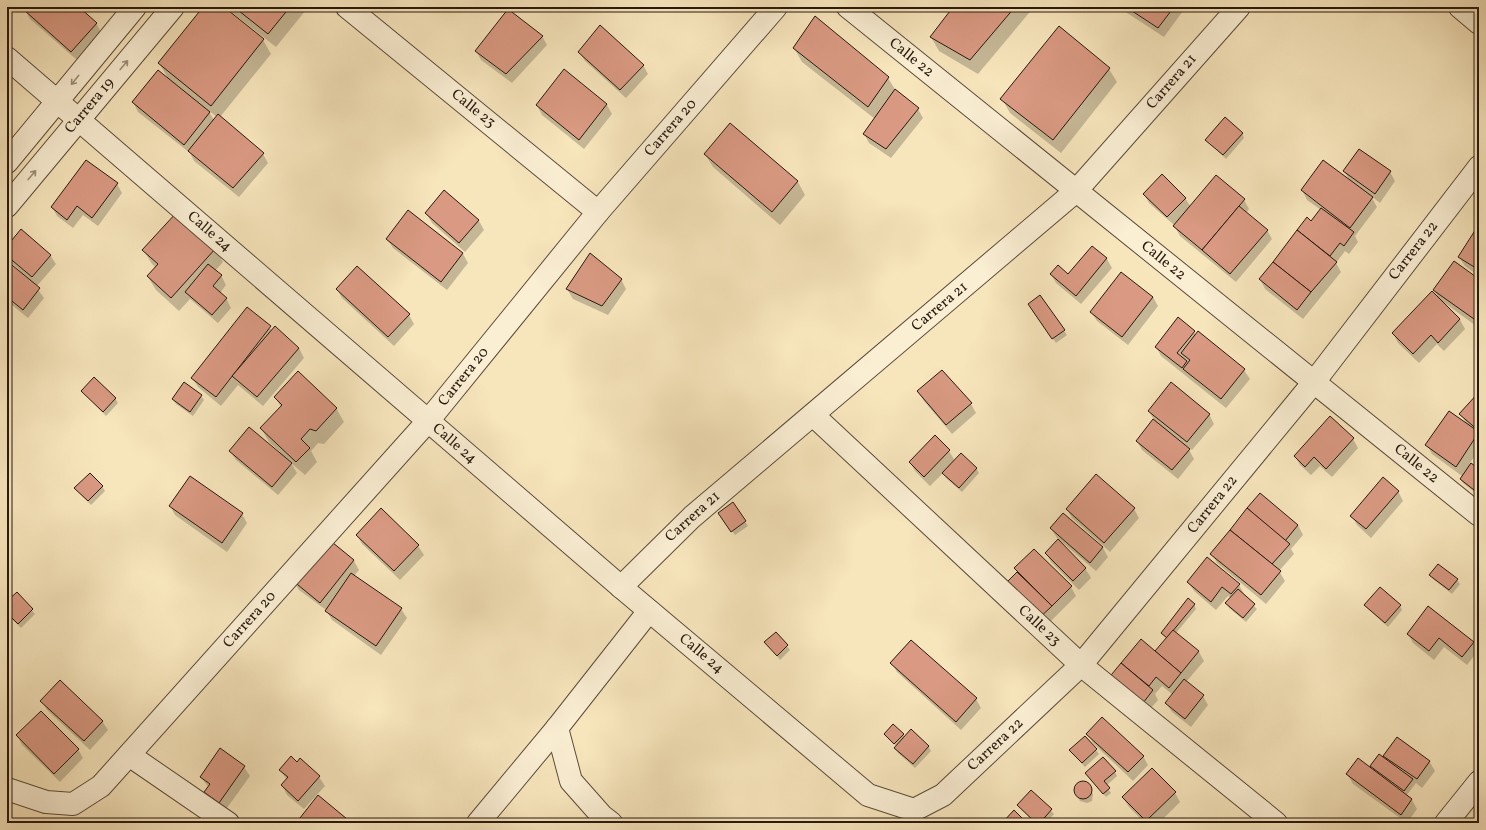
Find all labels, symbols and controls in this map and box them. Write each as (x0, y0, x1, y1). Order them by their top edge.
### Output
street label: Calle 22 (884, 33, 938, 83)
street label: Carrera 21 (1142, 50, 1202, 114)
one-way arrow (120, 60, 129, 70)
street label: Carrera 19 (60, 73, 120, 139)
one-way arrow (71, 75, 80, 86)
street label: Calle 23 (446, 85, 500, 133)
street label: Carrera 20 (640, 94, 702, 162)
one-way arrow (27, 170, 36, 181)
street label: Calle 24 (182, 207, 236, 257)
street label: Carrera 22 (1384, 217, 1444, 285)
street label: Calle 22 (1136, 236, 1190, 286)
street label: Carrera 21 (907, 277, 973, 337)
street label: Carrera 20 (434, 343, 494, 411)
street label: Calle 24 (427, 419, 481, 469)
street label: Calle 22 (1389, 439, 1443, 489)
street label: Carrera 22 (1183, 471, 1243, 539)
street label: Carrera 21 (661, 487, 725, 547)
street label: Carrera 20 (219, 587, 281, 653)
street label: Calle 23 (1013, 601, 1065, 651)
street label: Calle 24 (674, 629, 728, 679)
street label: Carrera 22 (963, 714, 1029, 776)

